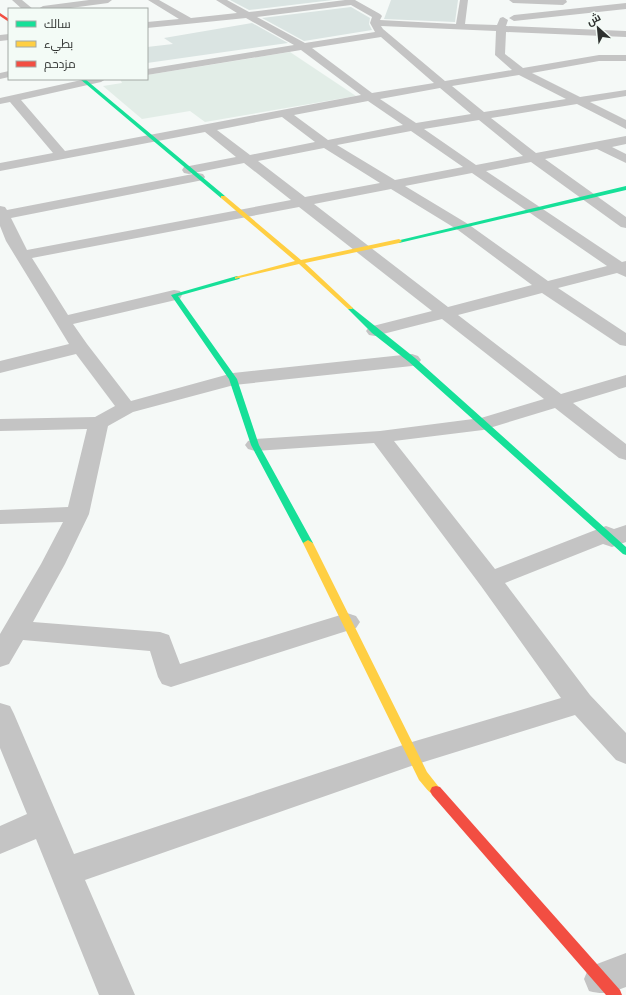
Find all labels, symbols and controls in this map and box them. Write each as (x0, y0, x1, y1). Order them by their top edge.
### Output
legend (8, 8, 148, 80)
north arrow (578, 8, 618, 48)
text: ش (583, 8, 603, 29)
text: سالك (44, 14, 71, 32)
text: بطيء (44, 34, 73, 54)
text: مزدحم (44, 54, 76, 72)

